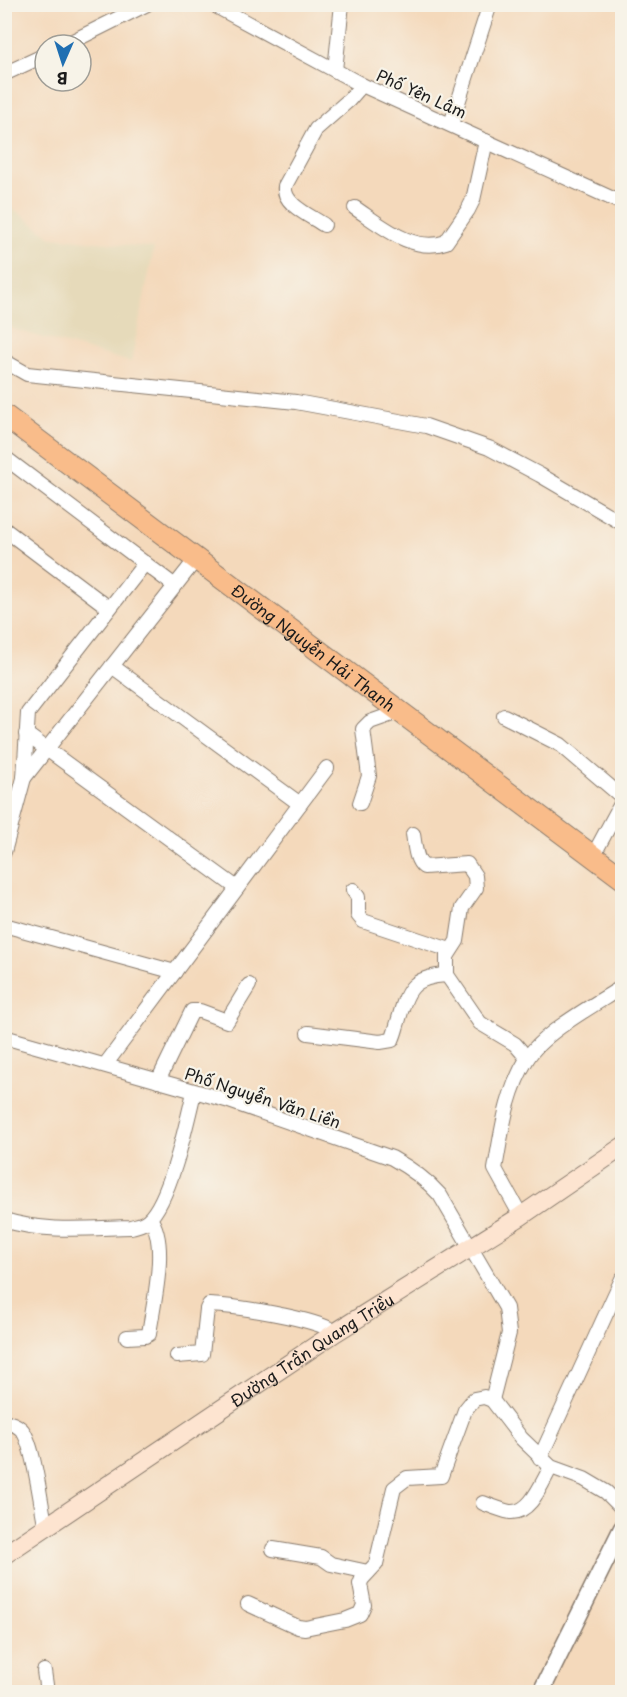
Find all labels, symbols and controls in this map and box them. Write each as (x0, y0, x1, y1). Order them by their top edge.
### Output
north arrow (33, 33, 93, 93)
street label: Phố Yên Lâm (373, 62, 471, 124)
text: B (56, 67, 68, 91)
street label: Đường Nguyễn Hải Thanh (227, 578, 401, 716)
street label: Phố Nguyễn Văn Liền (182, 1060, 344, 1134)
street label: Đường Trần Quang Triều (225, 1287, 398, 1412)

